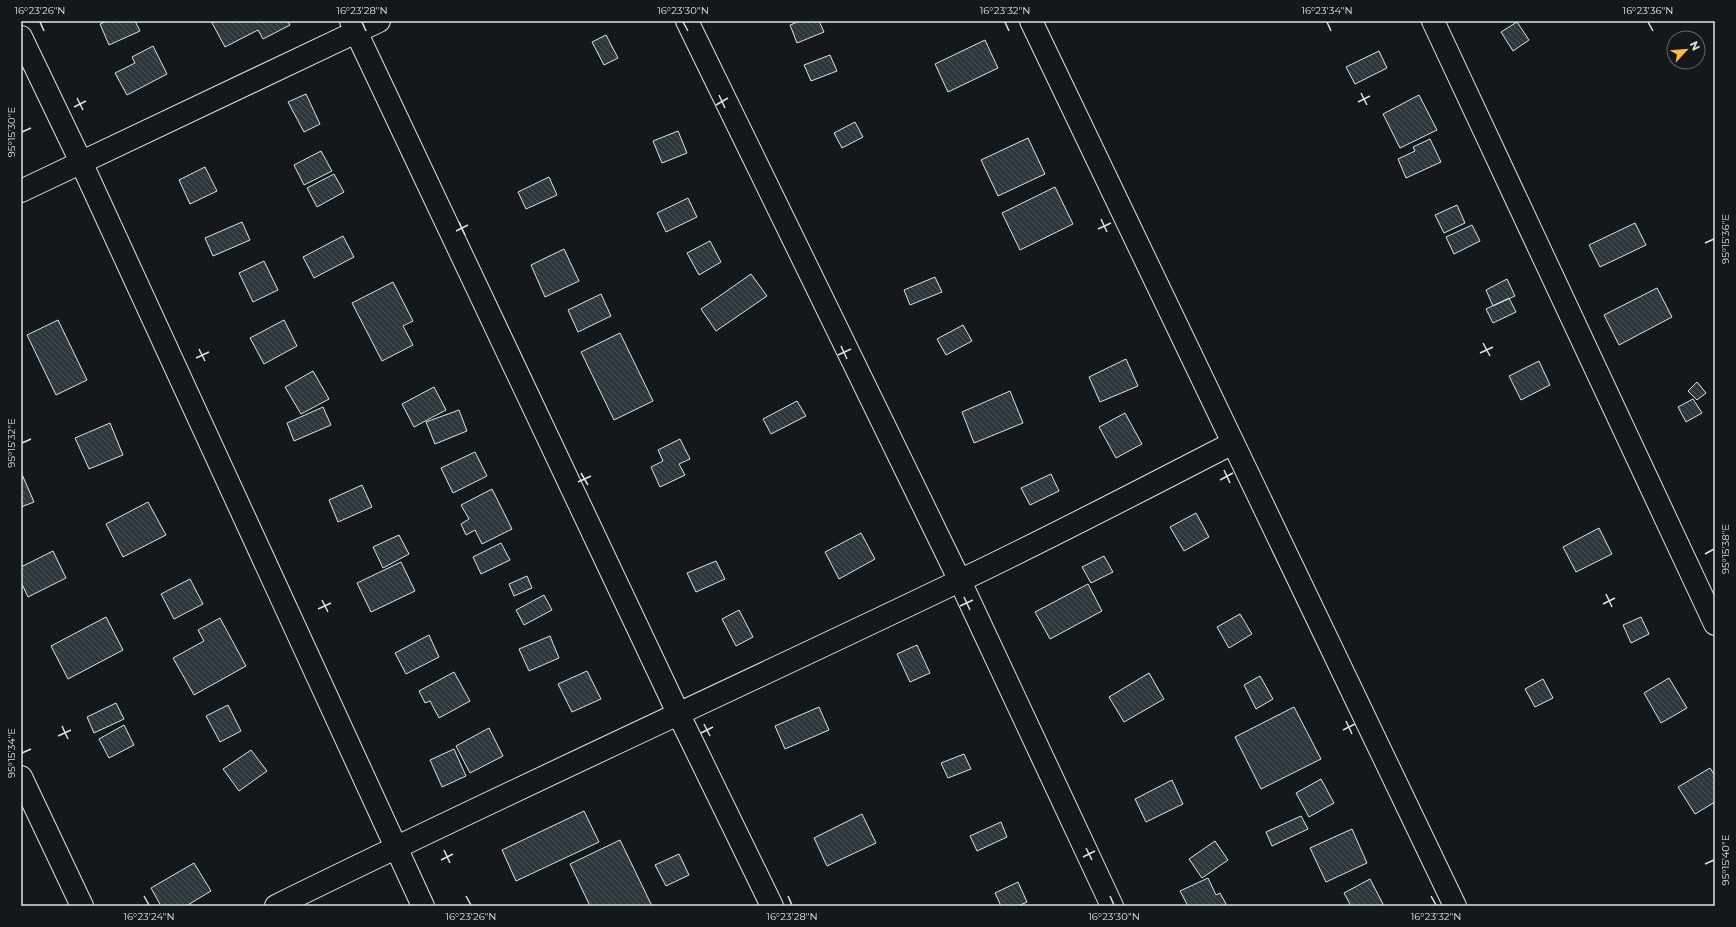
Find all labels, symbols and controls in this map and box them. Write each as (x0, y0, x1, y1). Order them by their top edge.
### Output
text: 16°23'26"N (15, 4, 66, 17)
text: 16°23'28"N (336, 4, 388, 17)
text: 16°23'30"N (657, 4, 709, 17)
text: 16°23'32"N (980, 4, 1030, 17)
text: 16°23'34"N (1301, 4, 1353, 17)
text: 16°23'36"N (1623, 4, 1673, 17)
north arrow (1666, 30, 1706, 70)
text: N (1687, 39, 1703, 53)
text: 95°15'30"E (5, 106, 18, 157)
text: 95°15'36"E (1719, 214, 1732, 264)
text: 95°15'32"E (5, 418, 18, 468)
text: 95°15'38"E (1719, 524, 1732, 574)
text: 95°15'34"E (5, 728, 18, 778)
text: 95°15'40"E (1719, 834, 1732, 885)
text: 16°23'24"N (123, 910, 175, 923)
text: 16°23'26"N (446, 910, 497, 923)
text: 16°23'28"N (766, 910, 818, 923)
text: 16°23'30"N (1088, 910, 1140, 923)
text: 16°23'32"N (1411, 910, 1461, 923)

